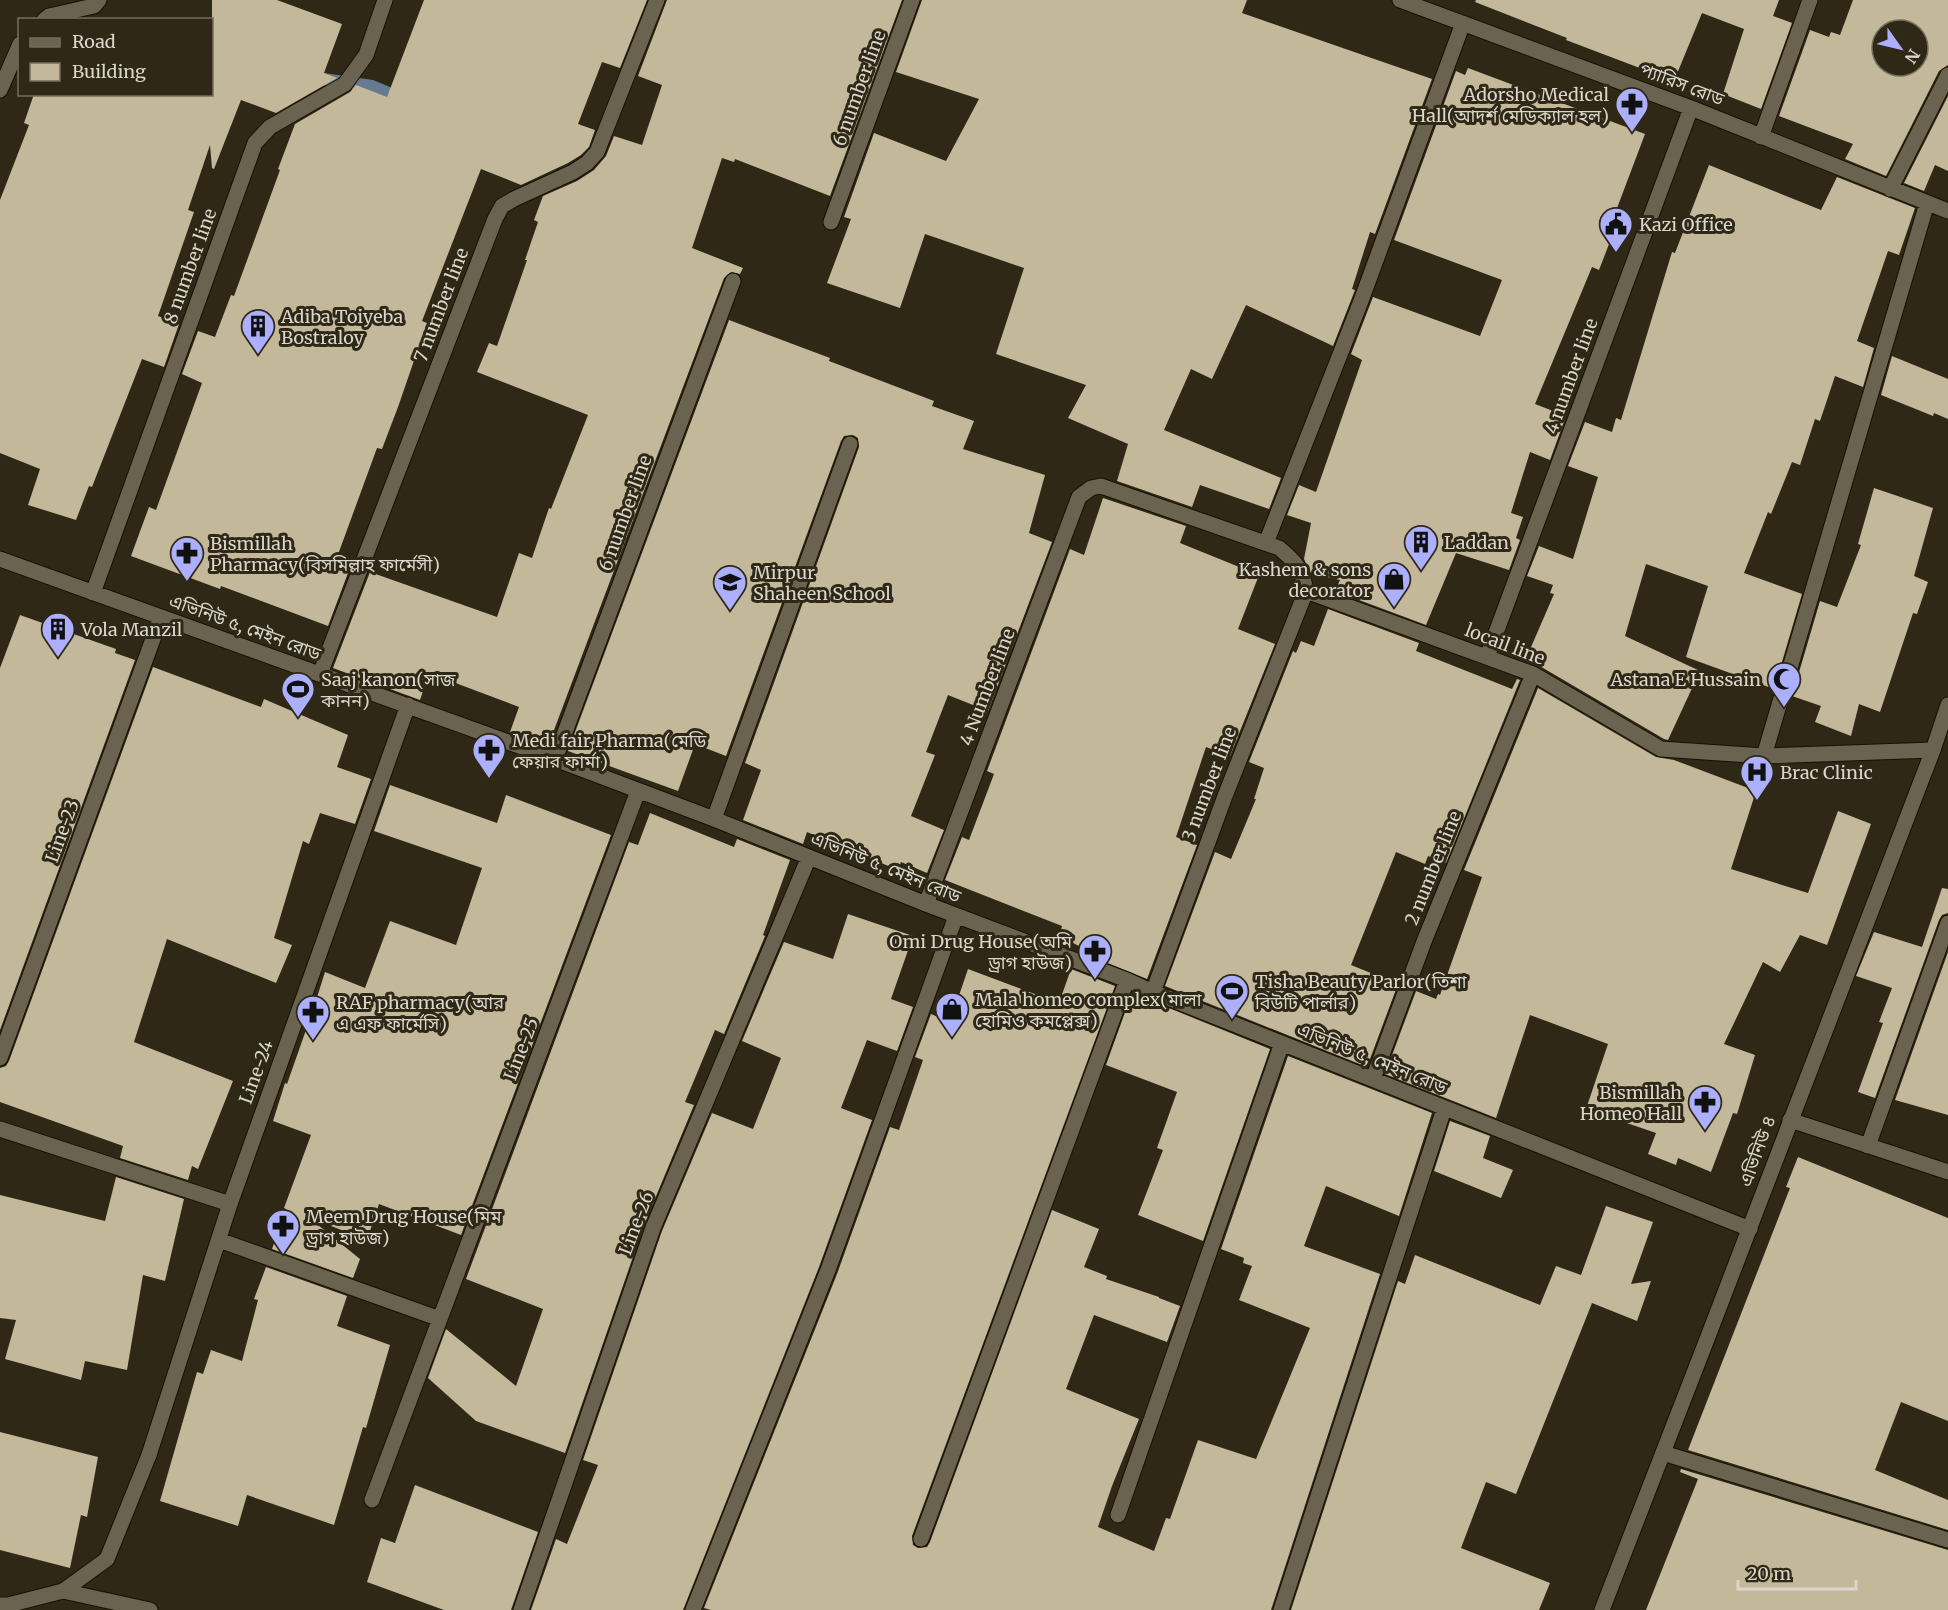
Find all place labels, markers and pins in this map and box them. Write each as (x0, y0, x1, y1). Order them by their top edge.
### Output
place label: Adorsho Medical Hall(আদর্শ মেডিক্যাল হল) (1412, 83, 1609, 127)
pharmacy icon: Adorsho Medical Hall(আদর্শ মেডিক্যাল হল) (1614, 86, 1650, 133)
public building icon: Kazi Office (1598, 206, 1634, 253)
place label: Kazi Office (1639, 213, 1733, 236)
place label: Adiba Toiyeba Bostraloy (280, 305, 403, 349)
building icon: Adiba Toiyeba Bostraloy (240, 308, 276, 355)
building icon: Laddan (1403, 524, 1439, 571)
place label: Laddan (1444, 531, 1509, 554)
place label: Bismillah Pharmacy(বিসমিল্লাহ ফার্মেসী) (210, 532, 440, 576)
pharmacy icon: Bismillah Pharmacy(বিসমিল্লাহ ফার্মেসী) (169, 535, 205, 582)
place label: Kashem & sons decorator (1238, 558, 1371, 602)
place label: Mirpur Shaheen School (753, 561, 891, 605)
shop icon: Kashem & sons decorator (1376, 561, 1412, 608)
school or university icon: Mirpur Shaheen School (712, 564, 748, 611)
building icon: Vola Manzil (40, 611, 76, 658)
place label: Vola Manzil (80, 618, 183, 641)
mosque icon: Astana E Hussain (1766, 661, 1802, 708)
place label: Saaj kanon(সাজ কানন) (320, 668, 456, 712)
place label: Astana E Hussain (1609, 668, 1761, 691)
sports icon: Saaj kanon(সাজ কানন) (280, 671, 316, 718)
place label: Medi fair Pharma(মেডি ফেয়ার ফার্মা) (512, 729, 706, 773)
pharmacy icon: Medi fair Pharma(মেডি ফেয়ার ফার্মা) (471, 732, 507, 779)
hospital icon: Brac Clinic (1739, 754, 1775, 801)
place label: Brac Clinic (1780, 761, 1873, 784)
place label: Omi Drug House(অমি ড্রাগ হাউজ) (889, 930, 1073, 974)
pharmacy icon: Omi Drug House(অমি ড্রাগ হাউজ) (1077, 933, 1113, 980)
place label: Tisha Beauty Parlor(তিশা বিউটি পার্লার) (1254, 970, 1467, 1014)
sports icon: Tisha Beauty Parlor(তিশা বিউটি পার্লার) (1214, 973, 1250, 1020)
place label: Mala homeo complex(মালা হোমিও কমপ্লেক্স) (975, 988, 1202, 1032)
place label: RAF pharmacy(আর এ এফ ফার্মেসি) (336, 991, 504, 1035)
shop icon: Mala homeo complex(মালা হোমিও কমপ্লেক্স) (934, 991, 970, 1038)
pharmacy icon: RAF pharmacy(আর এ এফ ফার্মেসি) (295, 994, 331, 1041)
place label: Bismillah Homeo Hall (1580, 1081, 1682, 1125)
pharmacy icon: Bismillah Homeo Hall (1687, 1084, 1723, 1131)
place label: Meem Drug House(মিম ড্রাগ হাউজ) (305, 1205, 502, 1249)
pharmacy icon: Meem Drug House(মিম ড্রাগ হাউজ) (265, 1208, 301, 1255)

